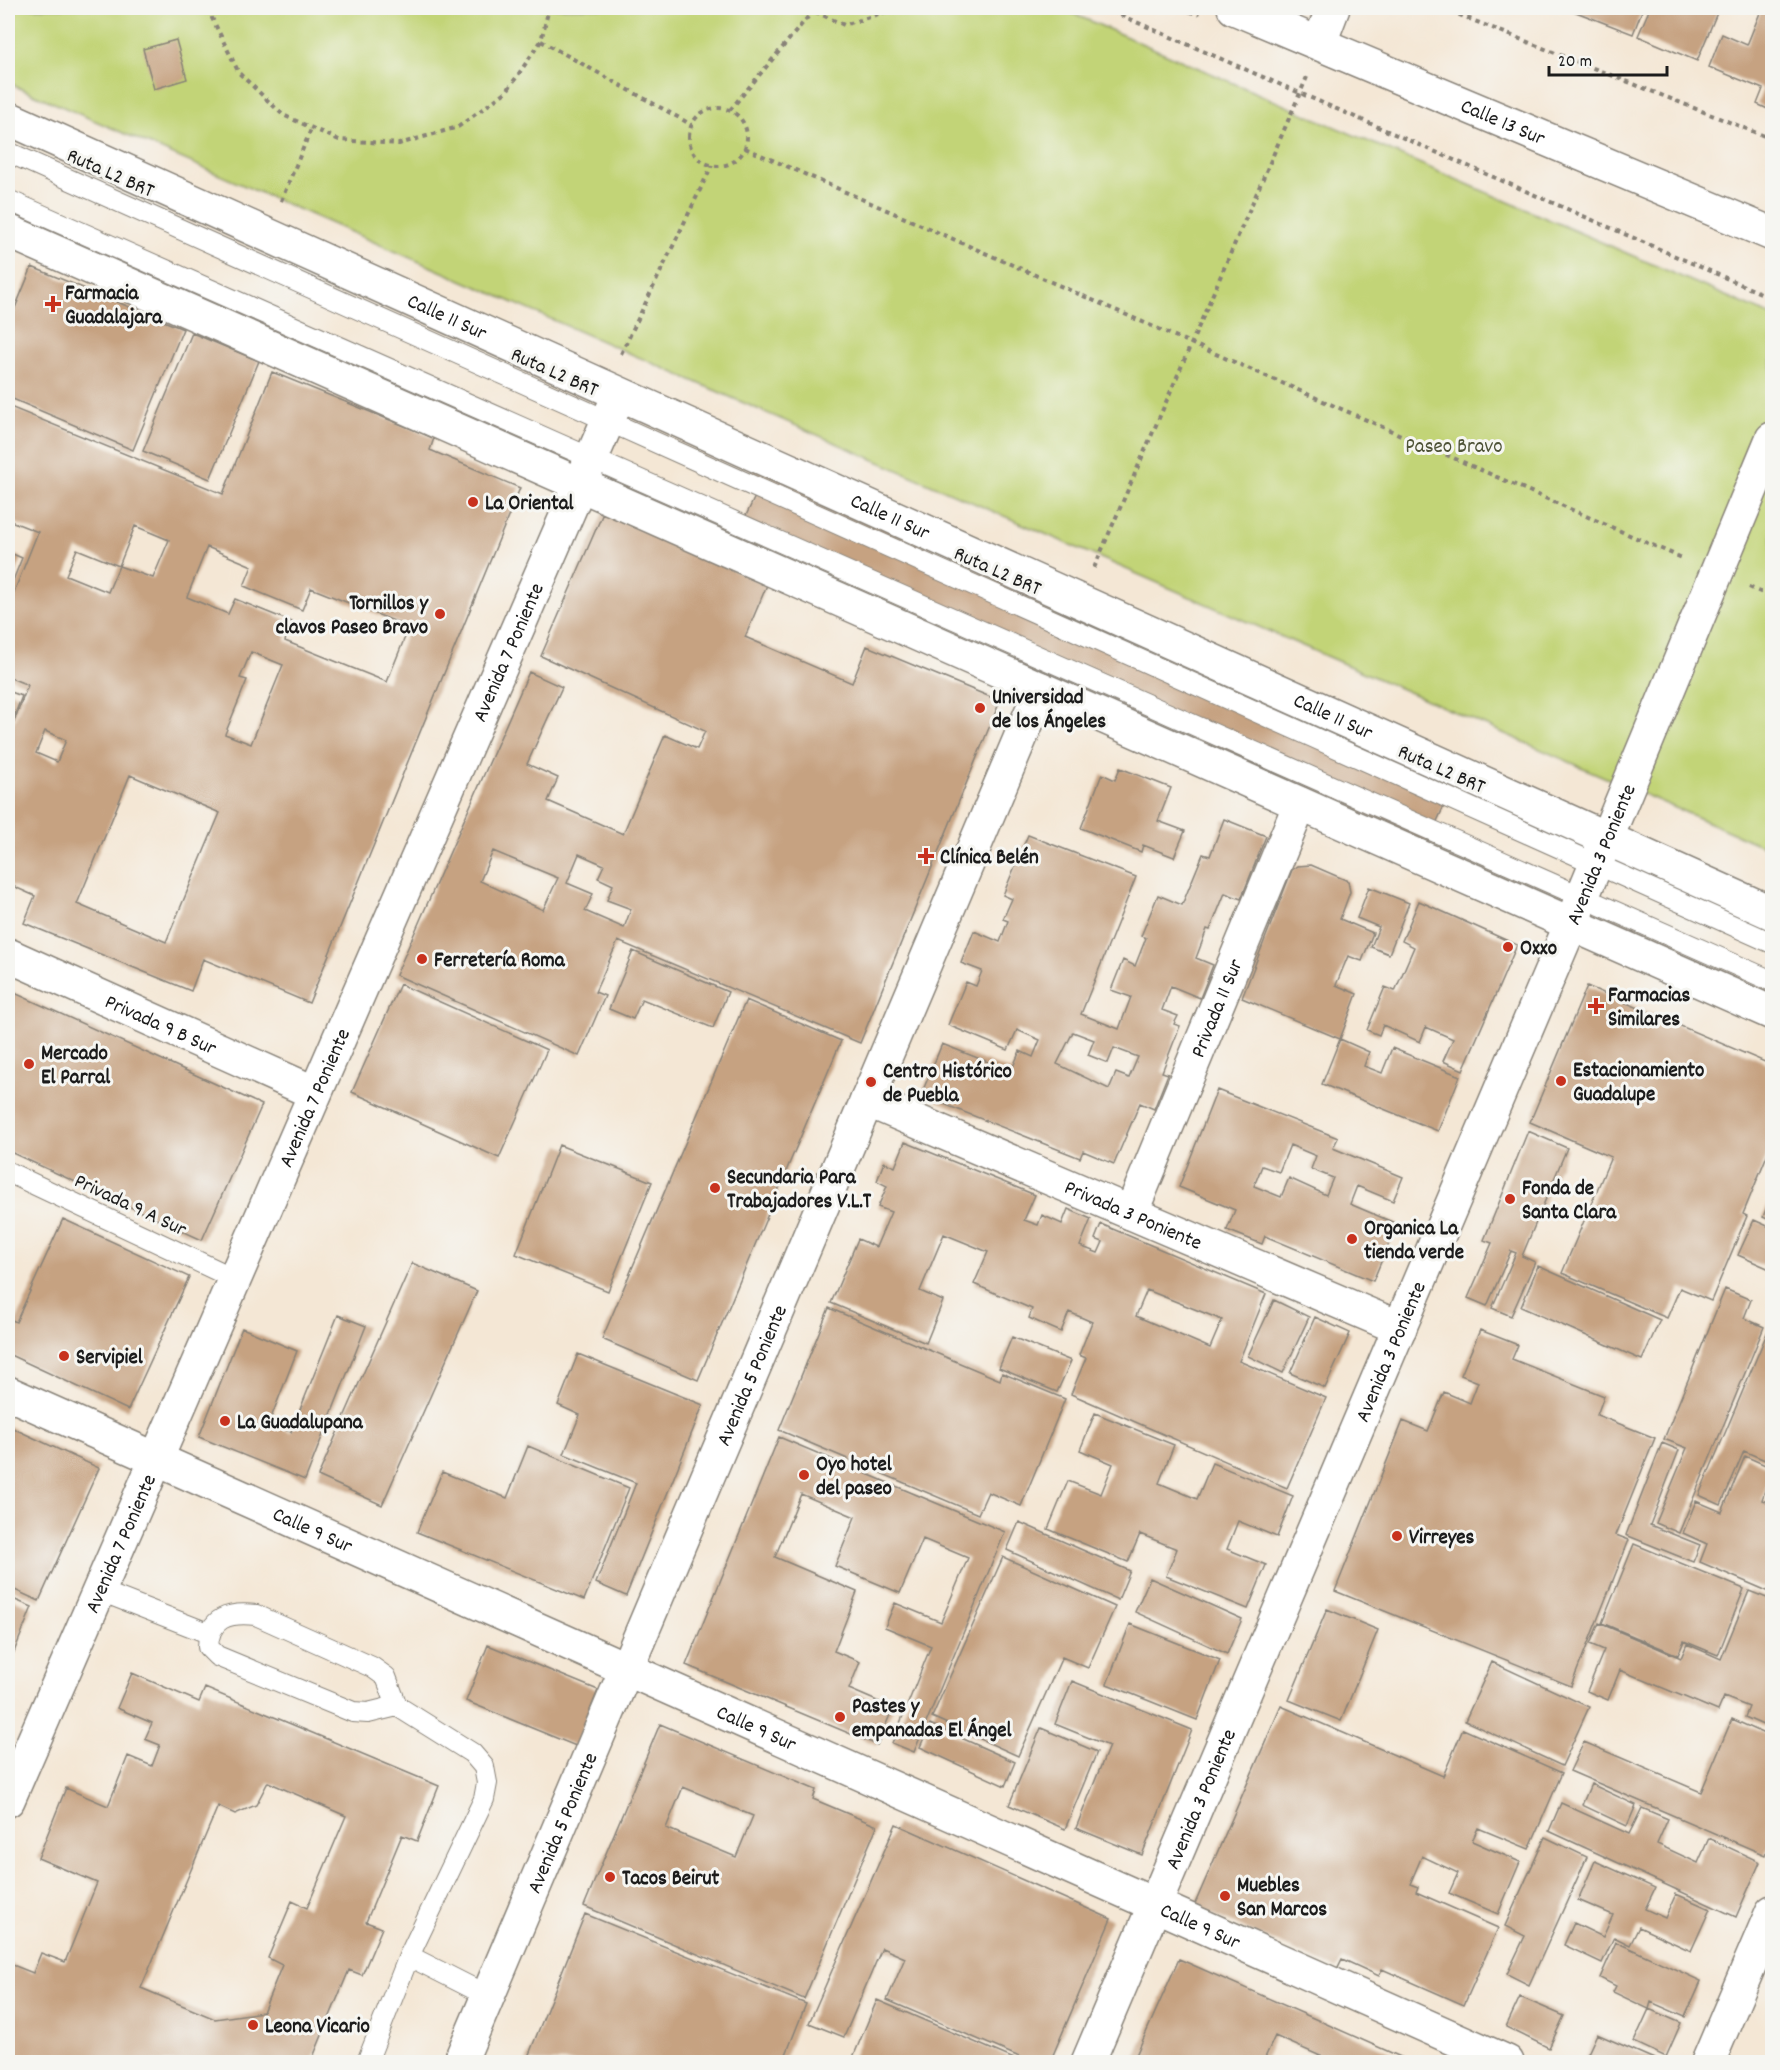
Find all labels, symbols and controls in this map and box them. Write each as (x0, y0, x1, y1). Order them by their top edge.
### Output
scale bar (1549, 39, 1668, 77)
text: 20 m (1558, 50, 1592, 75)
street label: Calle 13 Sur (1455, 93, 1549, 155)
street label: Ruta L2 BRT (61, 142, 159, 208)
place label: Farmacia Guadalajara (65, 280, 163, 334)
street label: Calle 11 Sur (402, 288, 491, 350)
marker: Farmacia Guadalajara (46, 297, 60, 311)
street label: Ruta L2 BRT (505, 341, 603, 407)
park label: Paseo Bravo (1405, 433, 1503, 463)
street label: Calle 11 Sur (845, 487, 934, 550)
place label: La Oriental (485, 490, 574, 520)
marker: La Oriental (466, 495, 480, 509)
street label: Ruta L2 BRT (948, 540, 1046, 606)
street label: Avenida 7 Poniente (467, 579, 553, 727)
place label: Tornillos y clavos Paseo Bravo (276, 590, 429, 644)
marker: Tornillos y clavos Paseo Bravo (433, 607, 447, 621)
place label: Universidad de los Ángeles (992, 684, 1106, 738)
street label: Calle 11 Sur (1288, 687, 1377, 749)
marker: Universidad de los Ángeles (973, 701, 987, 715)
street label: Ruta L2 BRT (1392, 738, 1490, 804)
street label: Avenida 3 Poniente (1560, 780, 1645, 930)
place label: Clínica Belén (940, 844, 1039, 874)
marker: Clínica Belén (917, 847, 935, 865)
place label: Oxxo (1520, 935, 1557, 965)
marker: Oxxo (1501, 940, 1515, 954)
place label: Ferretería Roma (434, 947, 566, 977)
marker: Ferretería Roma (415, 952, 429, 966)
street label: Privada 11 Sur (1185, 955, 1252, 1063)
place label: Farmacias Similares (1608, 982, 1690, 1036)
street label: Privada 9 B Sur (99, 988, 221, 1065)
marker: Farmacias Similares (1589, 999, 1603, 1013)
street label: Avenida 7 Poniente (273, 1025, 360, 1173)
place label: Mercado El Parral (41, 1040, 111, 1094)
marker: Mercado El Parral (22, 1057, 36, 1071)
place label: Estacionamiento Guadalupe (1573, 1057, 1704, 1111)
place label: Centro Histórico de Puebla (883, 1058, 1012, 1112)
marker: Estacionamiento Guadalupe (1554, 1074, 1568, 1088)
marker: Centro Histórico de Puebla (864, 1075, 878, 1089)
place label: Secundaria Para Trabajadores V.L.T (727, 1164, 872, 1218)
street label: Privada 9 A Sur (69, 1168, 191, 1246)
street label: Privada 3 Poniente (1059, 1174, 1206, 1259)
place label: Fonda de Santa Clara (1522, 1175, 1617, 1229)
marker: Secundaria Para Trabajadores V.L.T (708, 1181, 722, 1195)
marker: Fonda de Santa Clara (1503, 1192, 1517, 1206)
place label: Organica La tienda verde (1364, 1215, 1464, 1269)
marker: Organica La tienda verde (1345, 1232, 1359, 1246)
street label: Avenida 3 Poniente (1349, 1278, 1436, 1427)
street label: Avenida 5 Poniente (710, 1301, 797, 1451)
place label: Servipiel (76, 1344, 144, 1374)
marker: Servipiel (57, 1349, 71, 1363)
place label: La Guadalupana (237, 1409, 364, 1439)
marker: La Guadalupana (218, 1414, 232, 1428)
place label: Oyo hotel del paseo (816, 1451, 893, 1505)
marker: Oyo hotel del paseo (797, 1468, 811, 1482)
street label: Avenida 7 Poniente (79, 1470, 166, 1619)
street label: Calle 9 Sur (267, 1501, 357, 1563)
place label: Virreyes (1409, 1524, 1475, 1554)
marker: Virreyes (1390, 1529, 1404, 1543)
place label: Pastes y empanadas El Ángel (852, 1693, 1012, 1747)
street label: Calle 9 Sur (711, 1699, 801, 1761)
marker: Pastes y empanadas El Ángel (833, 1710, 847, 1724)
street label: Avenida 3 Poniente (1159, 1725, 1246, 1875)
street label: Avenida 5 Poniente (521, 1749, 607, 1899)
place label: Tacos Beirut (622, 1865, 720, 1895)
marker: Tacos Beirut (603, 1870, 617, 1884)
place label: Muebles San Marcos (1237, 1872, 1327, 1926)
marker: Muebles San Marcos (1218, 1889, 1232, 1903)
street label: Calle 9 Sur (1155, 1897, 1244, 1959)
place label: Leona Vicario (265, 2013, 370, 2043)
marker: Leona Vicario (246, 2018, 260, 2032)

